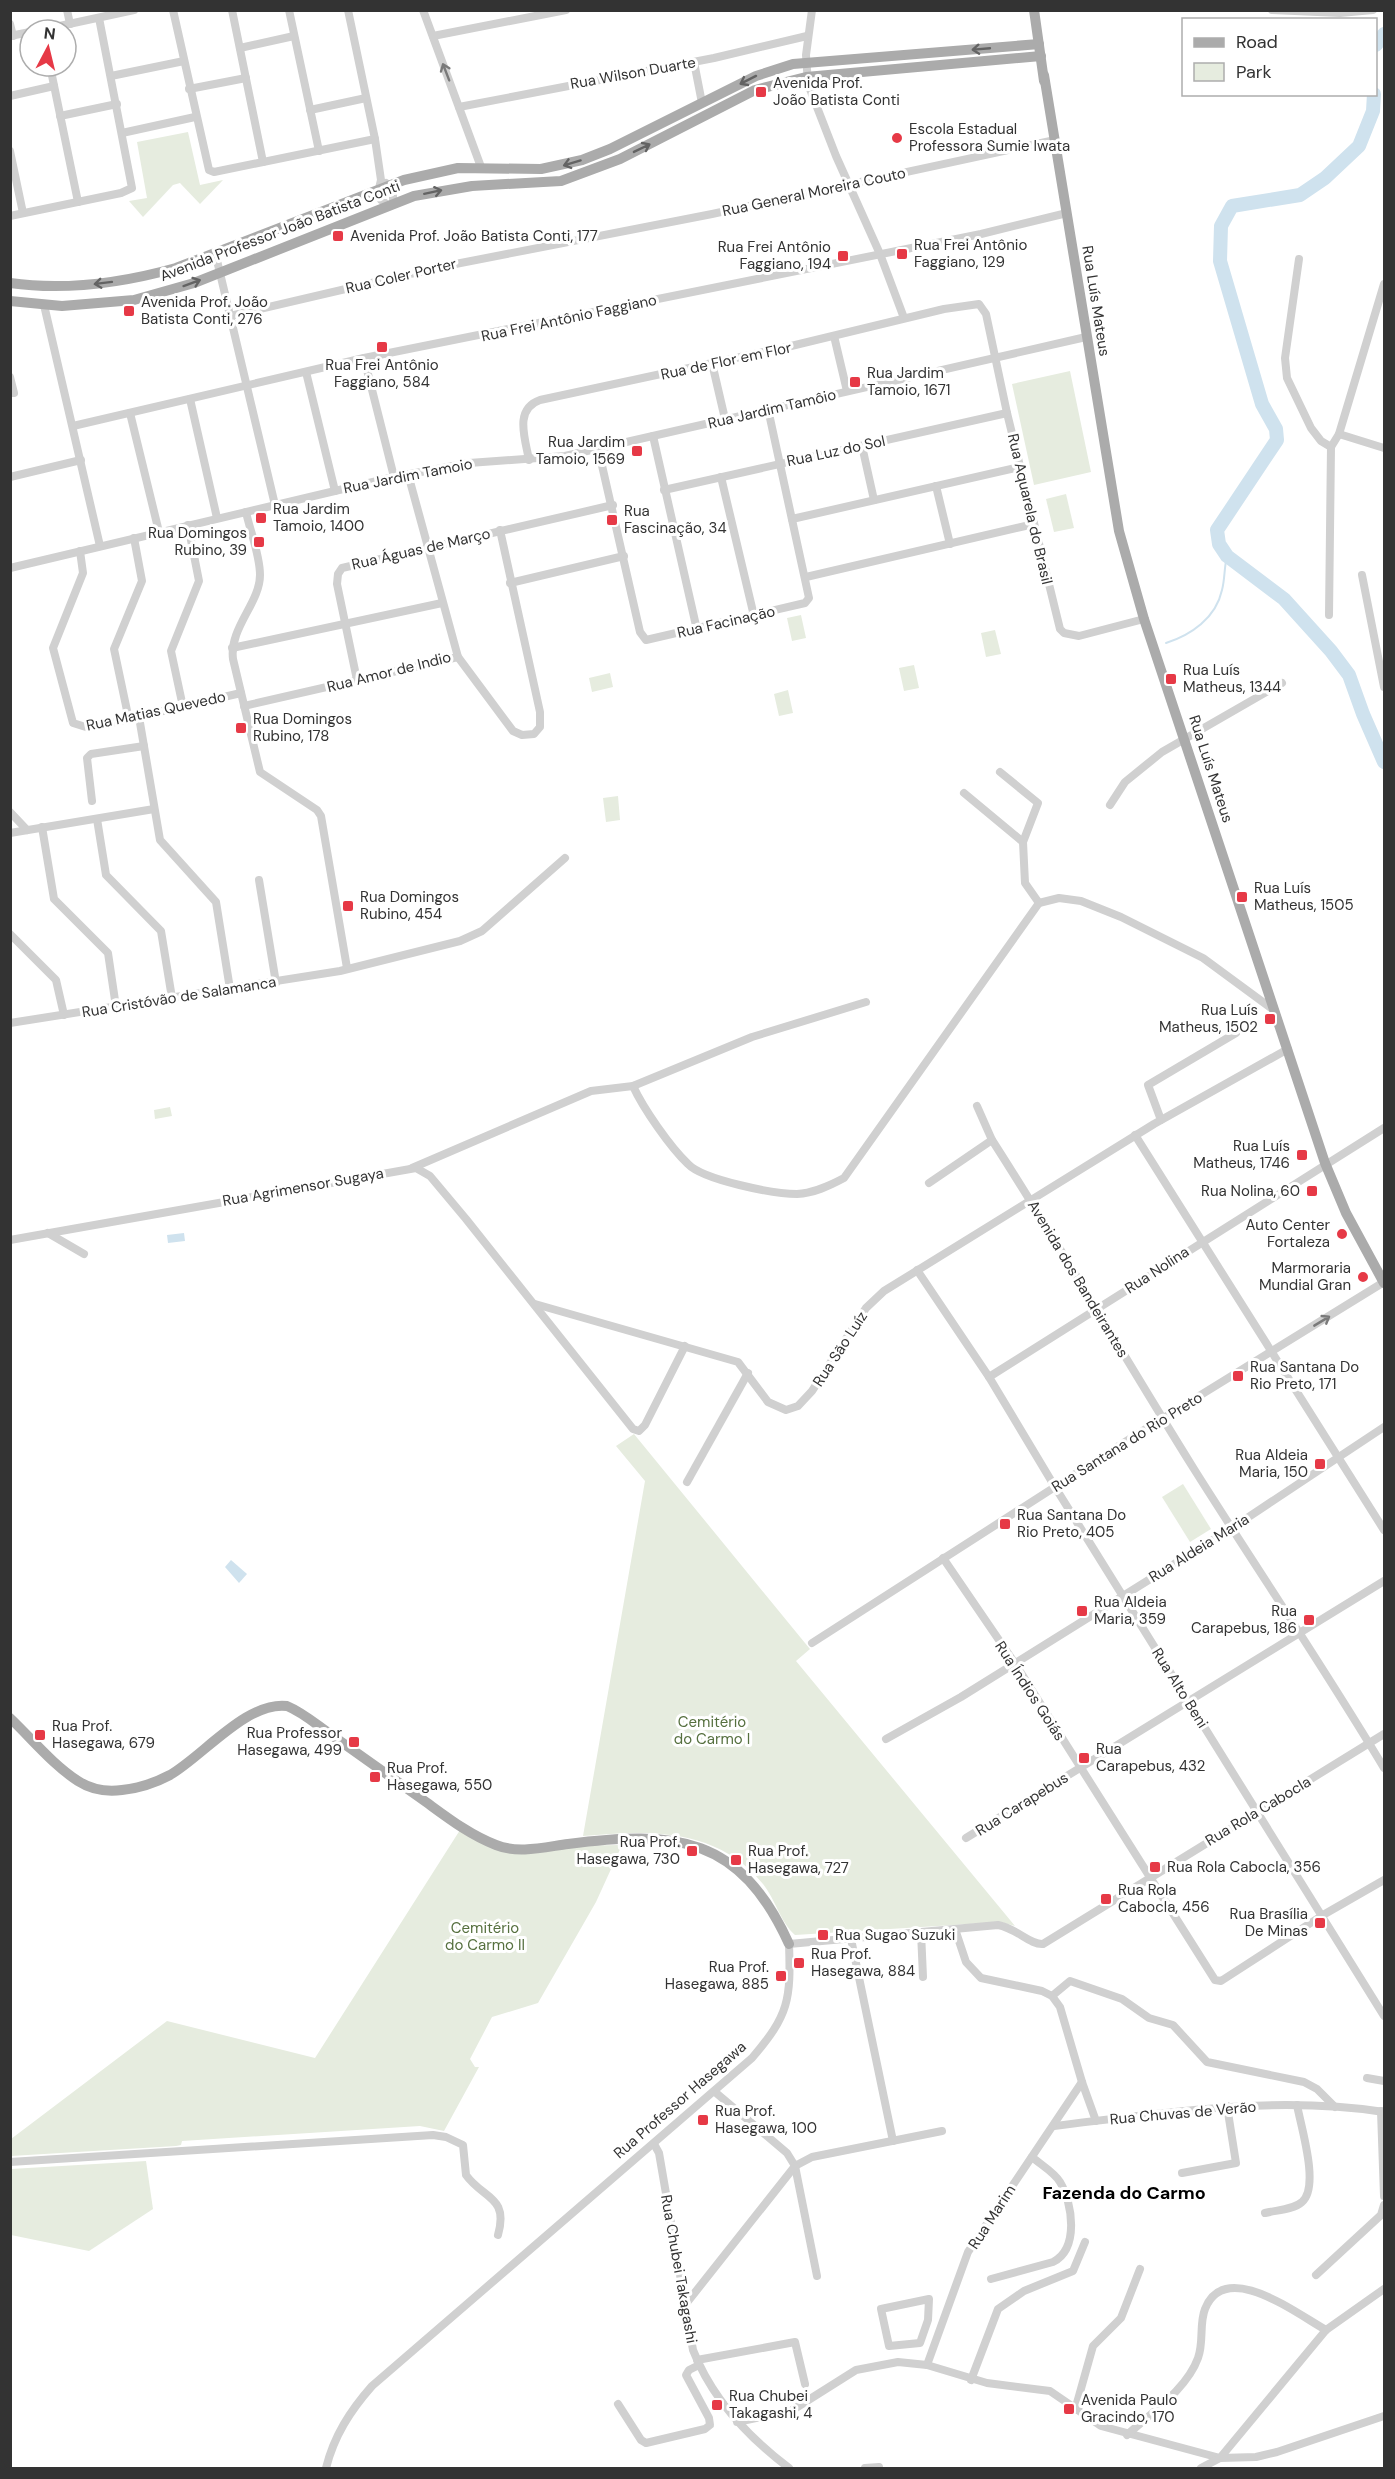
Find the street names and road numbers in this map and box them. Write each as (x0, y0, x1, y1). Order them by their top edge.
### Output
street label: Rua Wilson Duarte (569, 52, 697, 94)
street label: Rua General Moreira Couto (720, 163, 908, 221)
street label: Avenida Professor João Batista Conti (157, 176, 403, 286)
street label: Rua Luís Mateus (1077, 244, 1115, 358)
street label: Rua Coler Porter (344, 253, 459, 298)
street label: Rua Frei Antônio Faggiano (479, 290, 659, 346)
street label: Rua de Flor em Flor (659, 337, 794, 385)
street label: Rua Jardim Tamôio (706, 384, 838, 433)
street label: Rua Luz do Sol (785, 431, 887, 471)
street label: Rua Aquarela do Brasil (1003, 432, 1057, 586)
street label: Rua Jardim Tamoio (342, 454, 474, 498)
street label: Rua Águas de Março (350, 523, 492, 575)
street label: Rua Facinação (675, 601, 777, 643)
street label: Rua Amor de Indio (325, 647, 453, 697)
street label: Rua Matias Quevedo (84, 686, 228, 736)
street label: Rua Luís Mateus (1184, 713, 1238, 825)
street label: Rua Cristóvão de Salamanca (80, 972, 278, 1022)
street label: Rua Agrimensor Sugaya (221, 1163, 385, 1211)
street label: Avenida dos Bandeirantes (1023, 1197, 1133, 1361)
street label: Rua Nolina (1121, 1242, 1193, 1298)
street label: Rua São Luíz (808, 1307, 872, 1391)
street label: Rua Santana do Rio Preto (1048, 1387, 1206, 1497)
street label: Rua Aldeia Maria (1145, 1509, 1253, 1587)
street label: Rua Índios Goiás (990, 1637, 1070, 1745)
street label: Rua Alto Beni (1147, 1644, 1213, 1732)
street label: Rua Carapebus (972, 1768, 1072, 1840)
street label: Rua Rola Cabocla (1202, 1772, 1314, 1850)
street label: Rua Professor Hasegawa (610, 2037, 750, 2163)
street label: Rua Chuvas de Verão (1109, 2097, 1257, 2129)
street label: Rua Marim (964, 2181, 1020, 2253)
street label: Rua Chubei Takagashi (656, 2193, 702, 2345)

